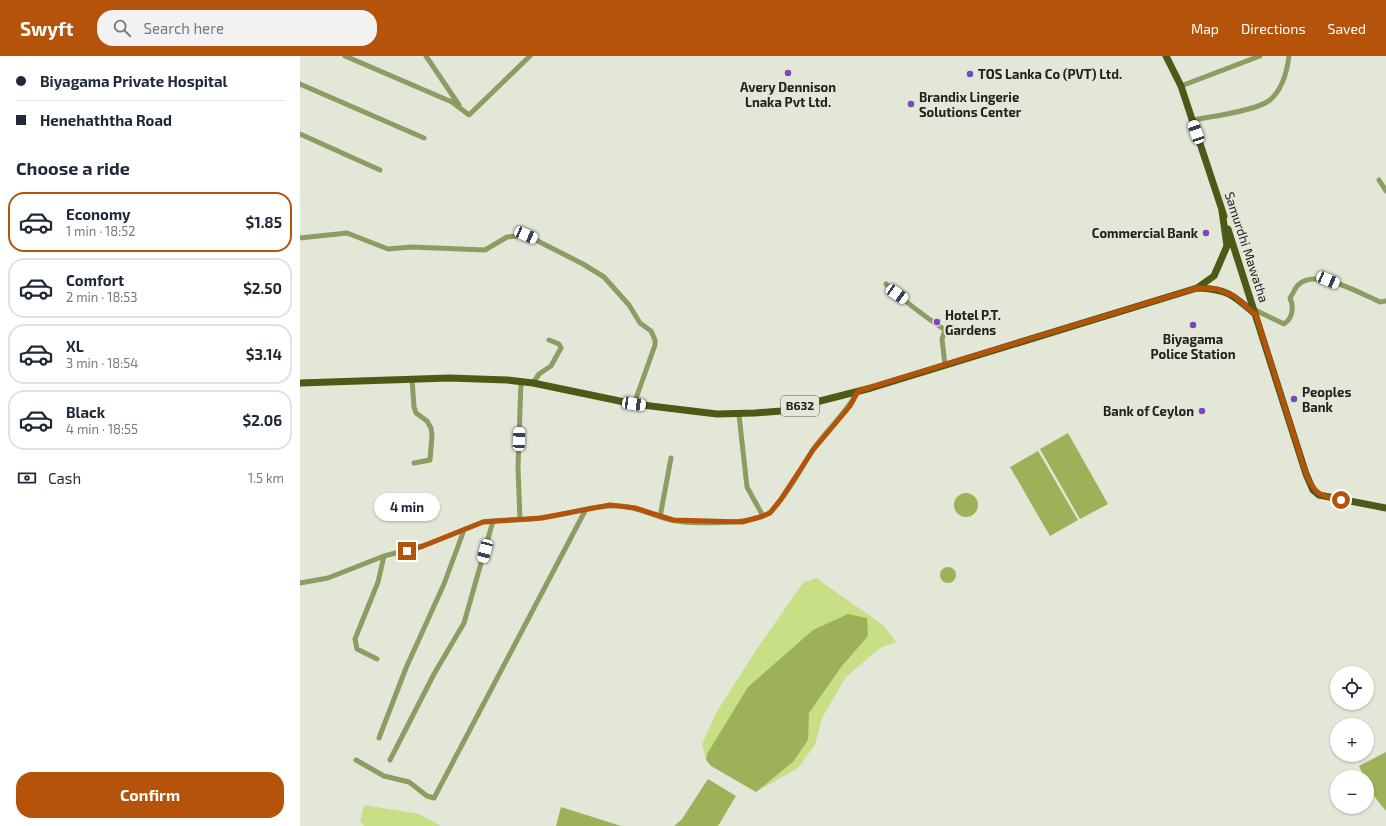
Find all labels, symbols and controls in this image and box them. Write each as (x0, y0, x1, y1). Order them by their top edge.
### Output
search box (97, 10, 377, 46)
text: Swyft (20, 17, 73, 40)
icon: search (111, 17, 133, 39)
text: Search here (143, 19, 224, 37)
text: Map (1191, 20, 1219, 37)
text: Directions (1241, 20, 1306, 37)
text: Saved (1328, 20, 1366, 37)
place label: TOS Lanka Co (PVT) Ltd. (978, 66, 1122, 82)
marker: Avery Dennison Lnaka Pvt Ltd. (783, 68, 793, 78)
marker: TOS Lanka Co (PVT) Ltd. (965, 69, 975, 79)
text: Biyagama Private Hospital (40, 72, 227, 90)
place label: Avery Dennison Lnaka Pvt Ltd. (740, 79, 836, 110)
place label: Brandix Lingerie Solutions Center (919, 89, 1022, 120)
marker: Brandix Lingerie Solutions Center (906, 99, 916, 109)
text: Henehaththa Road (40, 111, 172, 129)
car (1186, 119, 1206, 145)
text: Choose a ride (16, 157, 130, 179)
street label: Samurdhi Mawatha (1222, 190, 1272, 304)
icon: car (18, 204, 54, 240)
text: Economy (66, 205, 131, 223)
text: $1.85 (246, 213, 282, 231)
text: 1 min · 18:52 (66, 223, 136, 239)
car (513, 225, 539, 245)
place label: Commercial Bank (1092, 225, 1199, 241)
marker: Commercial Bank (1201, 228, 1211, 238)
icon: car (18, 270, 54, 306)
car (1315, 270, 1341, 290)
text: Comfort (66, 271, 124, 289)
text: $2.50 (243, 279, 282, 297)
car (884, 282, 910, 306)
text: 2 min · 18:53 (66, 289, 138, 305)
place label: Hotel P.T. Gardens (945, 307, 1001, 338)
marker: Hotel P.T. Gardens (932, 317, 942, 327)
marker: Biyagama Police Station (1188, 320, 1198, 330)
place label: Biyagama Police Station (1151, 331, 1236, 362)
icon: car (18, 336, 54, 372)
text: XL (66, 337, 84, 355)
text: $3.14 (246, 345, 282, 363)
text: 3 min · 18:54 (66, 355, 138, 371)
place label: Peoples Bank (1302, 384, 1351, 415)
marker: Peoples Bank (1289, 394, 1299, 404)
car (621, 396, 647, 412)
road number: B632 (781, 396, 819, 416)
icon: car (18, 402, 54, 438)
text: Black (66, 403, 105, 421)
place label: Bank of Ceylon (1103, 403, 1194, 419)
marker: Bank of Ceylon (1197, 406, 1207, 416)
text: $2.06 (243, 411, 282, 429)
text: 4 min · 18:55 (66, 421, 138, 437)
car (513, 427, 525, 451)
icon: cash (16, 467, 38, 489)
text: Cash (48, 469, 81, 487)
text: 1.5 km (248, 470, 284, 486)
route start (1332, 491, 1350, 509)
callout: 4 min (374, 493, 440, 521)
text: 4 min (390, 499, 424, 515)
car (476, 538, 494, 564)
route end (398, 542, 416, 560)
map controls (1330, 666, 1374, 814)
button: locate (1330, 666, 1374, 710)
button: + (1330, 718, 1374, 762)
button: − (1330, 770, 1374, 814)
button: Confirm (16, 772, 284, 818)

